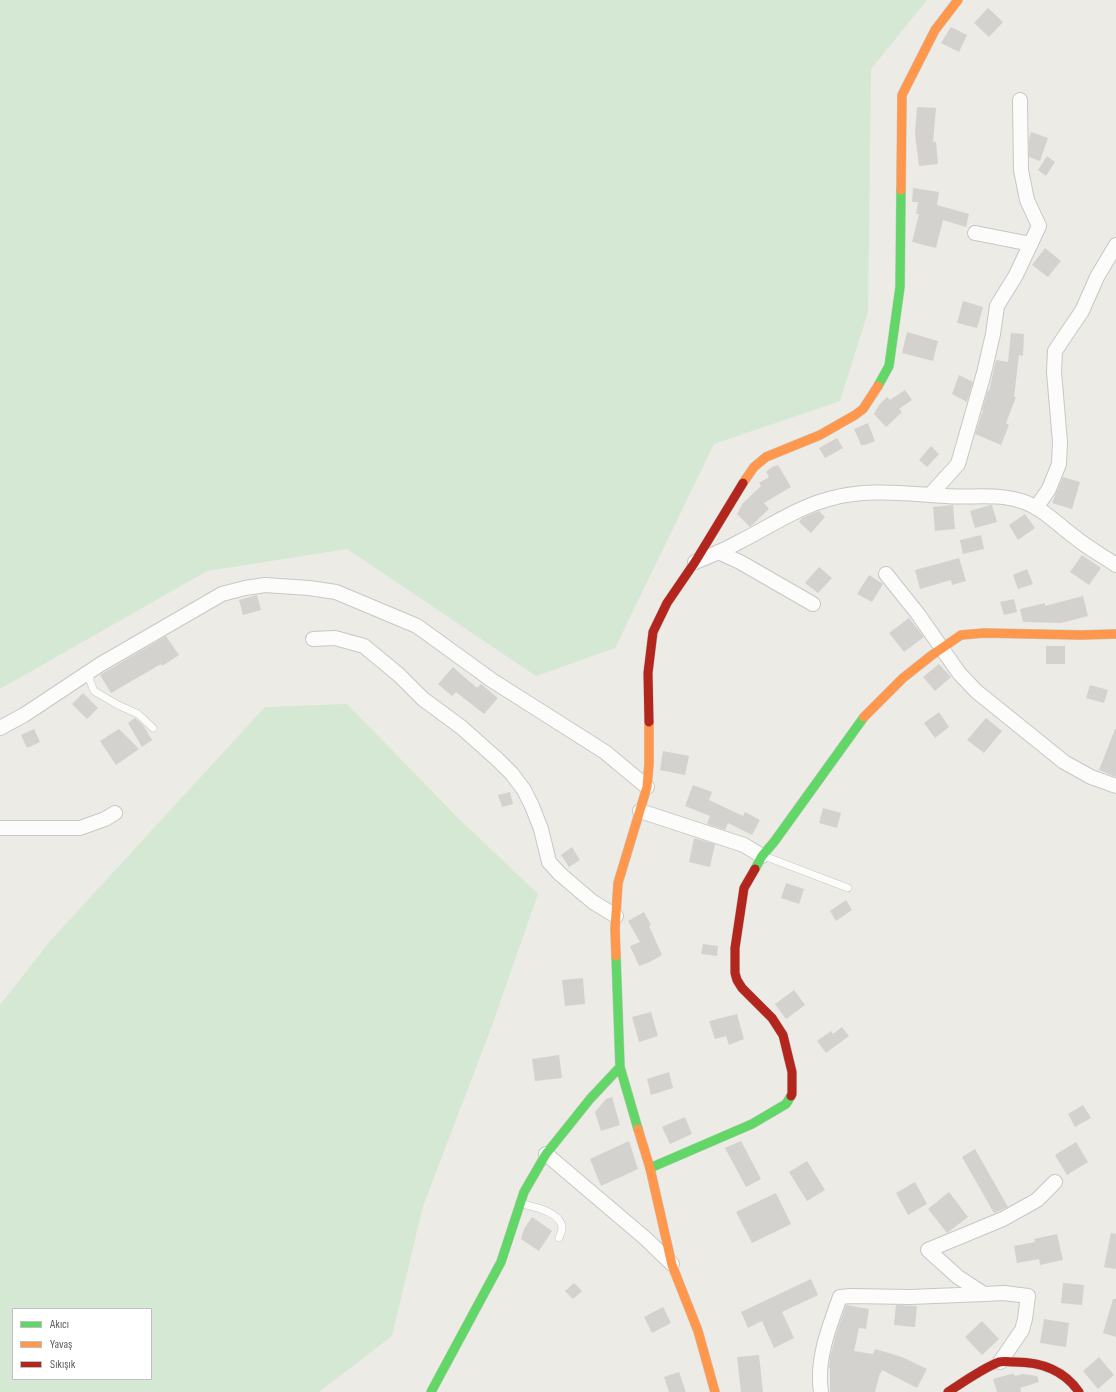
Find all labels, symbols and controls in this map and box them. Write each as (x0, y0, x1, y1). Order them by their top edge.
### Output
legend (12, 1308, 152, 1380)
text: Akıcı (50, 1317, 69, 1332)
text: Yavaş (50, 1337, 72, 1352)
text: Sıkışık (50, 1357, 75, 1372)

